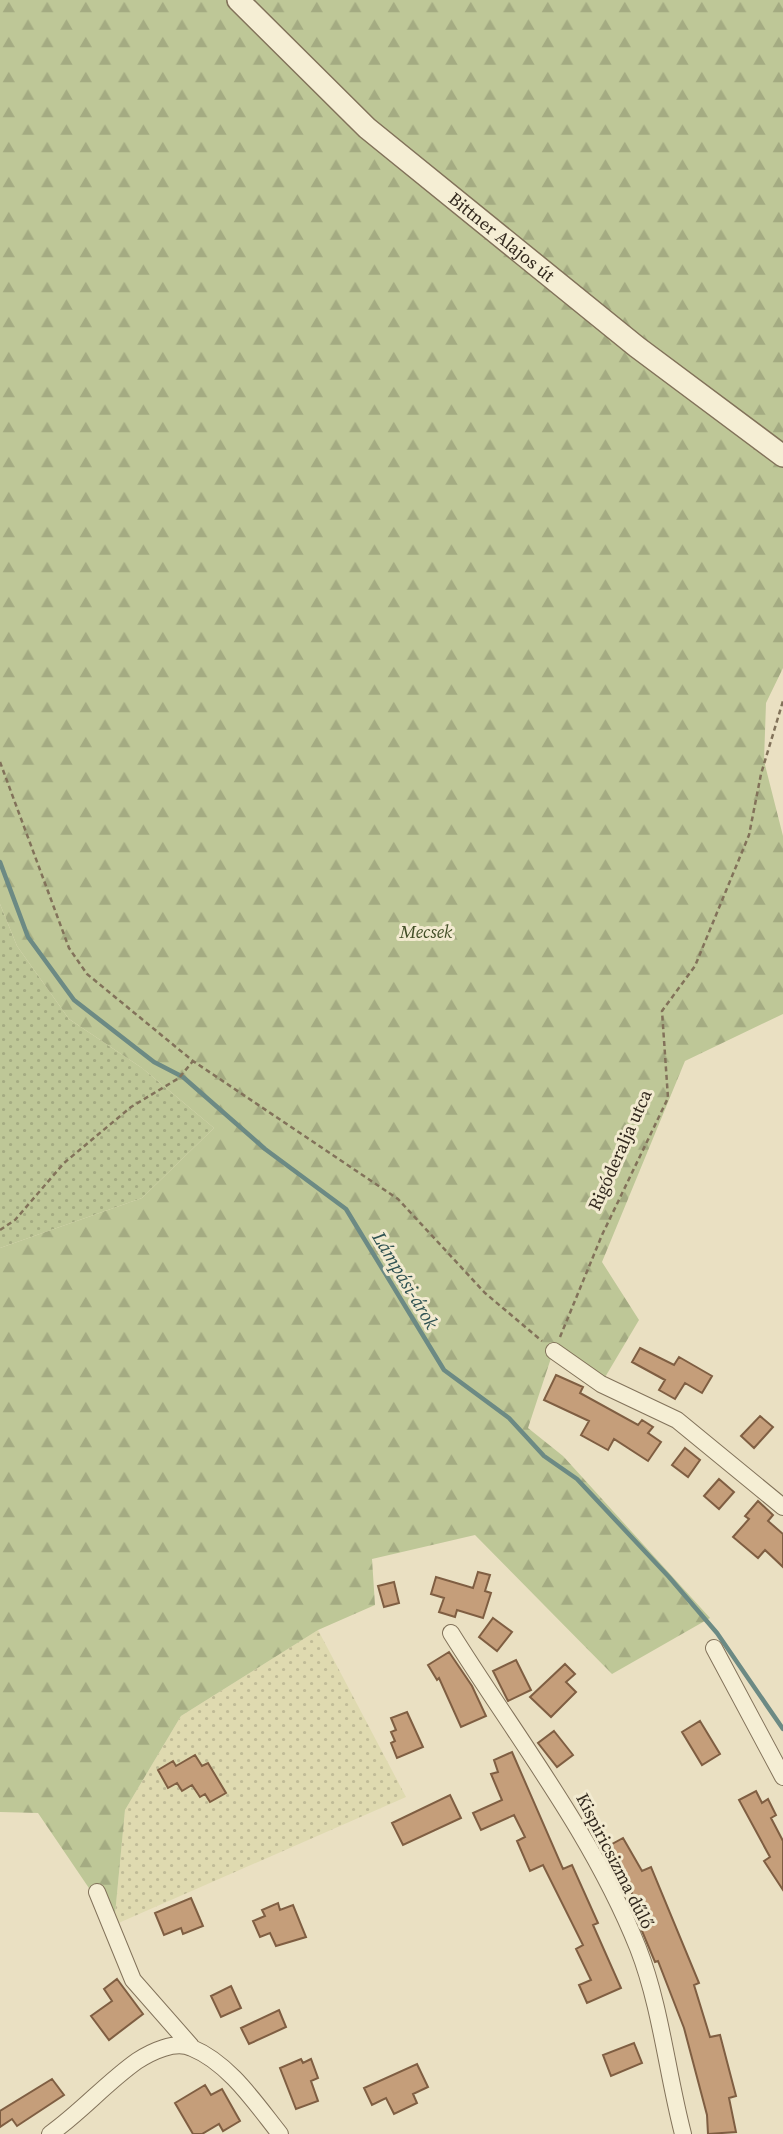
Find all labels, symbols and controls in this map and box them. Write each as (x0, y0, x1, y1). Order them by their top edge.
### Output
street label: Bittner Alajos út (443, 186, 560, 288)
park label: Mecsek (399, 919, 453, 944)
street label: Rigóderalja utca (582, 1085, 658, 1214)
water label: Lámpási-árok (366, 1226, 445, 1334)
street label: Kispiricsizma dűlő (570, 1789, 661, 1933)

